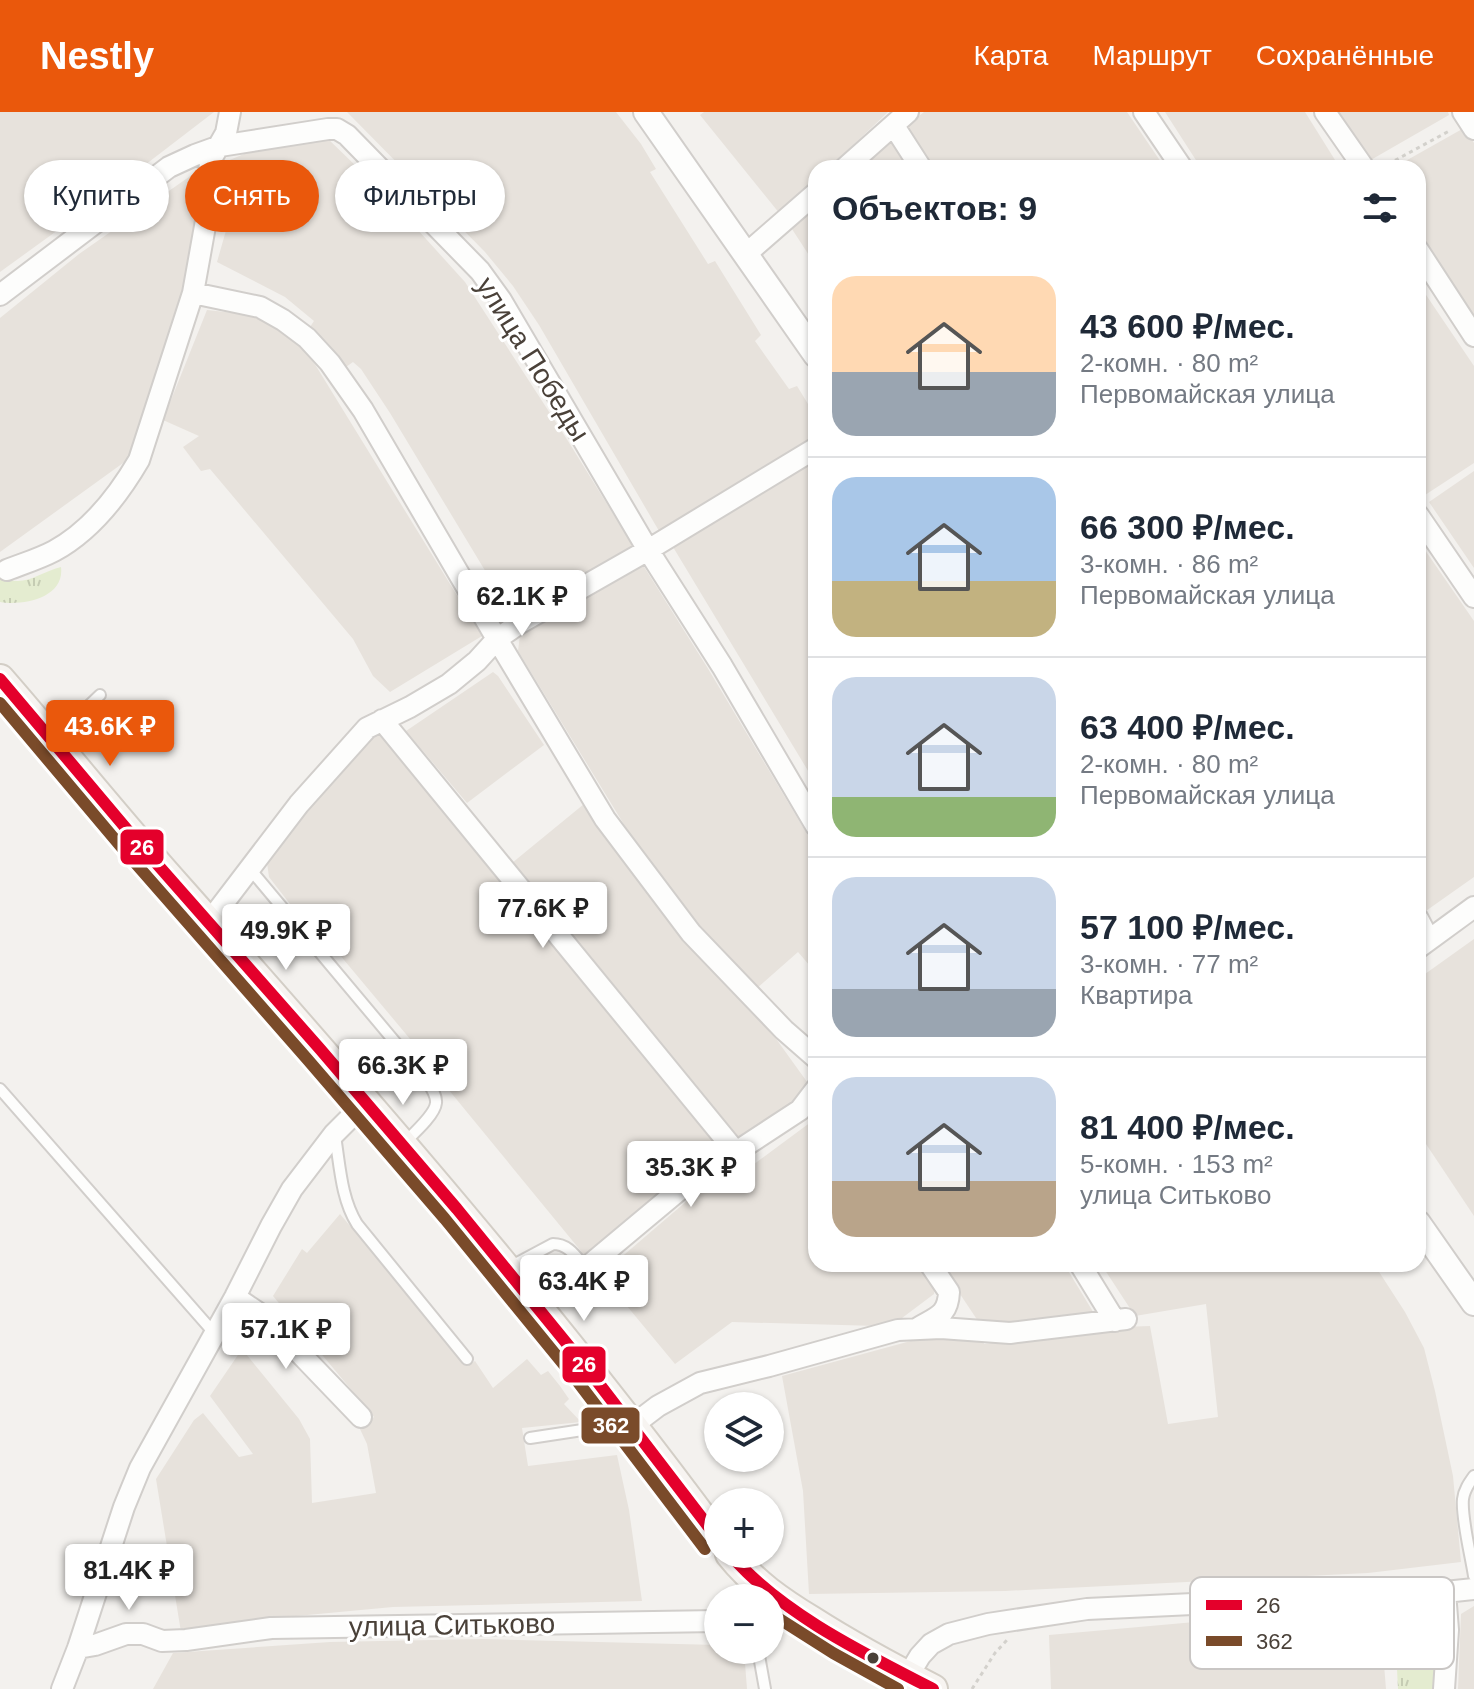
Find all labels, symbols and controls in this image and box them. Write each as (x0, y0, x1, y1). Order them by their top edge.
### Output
text: Nestly (40, 35, 154, 77)
text: Карта (973, 40, 1048, 71)
text: Маршрут (1092, 40, 1212, 71)
text: Сохранённые (1256, 40, 1434, 71)
chip: Купить (24, 160, 169, 232)
chip: Снять (185, 160, 319, 232)
chip: Фильтры (335, 160, 505, 232)
icon: filters (1358, 186, 1402, 230)
text: Объектов: 9 (832, 189, 1037, 227)
street label: улица Победы (470, 271, 596, 447)
text: 43 600 ₽/мес. (1080, 307, 1295, 345)
icon: home (896, 308, 992, 404)
text: 2-комн. · 80 m² (1080, 348, 1258, 378)
text: Первомайская улица (1080, 379, 1335, 409)
text: 66 300 ₽/мес. (1080, 508, 1295, 546)
icon: home (896, 509, 992, 605)
text: 3-комн. · 86 m² (1080, 549, 1258, 579)
pin: 62.1K ₽ (448, 570, 596, 638)
text: Первомайская улица (1080, 580, 1335, 610)
text: 62.1K ₽ (476, 581, 568, 611)
pin: 43.6K ₽ (36, 700, 184, 768)
text: 63 400 ₽/мес. (1080, 708, 1295, 746)
icon: home (896, 709, 992, 805)
text: 43.6K ₽ (64, 711, 156, 741)
text: 2-комн. · 80 m² (1080, 749, 1258, 779)
text: Первомайская улица (1080, 780, 1335, 810)
line badge: 26 (119, 828, 165, 866)
text: 26 (130, 835, 154, 860)
pin: 77.6K ₽ (469, 882, 617, 950)
text: 77.6K ₽ (497, 893, 589, 923)
pin: 49.9K ₽ (212, 904, 360, 972)
text: 57 100 ₽/мес. (1080, 908, 1295, 946)
icon: home (896, 909, 992, 1005)
text: 49.9K ₽ (240, 915, 332, 945)
text: 3-комн. · 77 m² (1080, 949, 1258, 979)
text: Квартира (1080, 980, 1192, 1010)
pin: 66.3K ₽ (329, 1039, 477, 1107)
text: 66.3K ₽ (357, 1050, 449, 1080)
text: 81 400 ₽/мес. (1080, 1108, 1295, 1146)
icon: home (896, 1109, 992, 1205)
pin: 35.3K ₽ (617, 1141, 765, 1209)
text: 5-комн. · 153 m² (1080, 1149, 1273, 1179)
text: 35.3K ₽ (645, 1152, 737, 1182)
text: улица Ситьково (1080, 1180, 1272, 1210)
pin: 63.4K ₽ (510, 1255, 658, 1323)
text: 63.4K ₽ (538, 1266, 630, 1296)
pin: 57.1K ₽ (212, 1303, 360, 1371)
text: 57.1K ₽ (240, 1314, 332, 1344)
line badge: 26 (561, 1345, 607, 1384)
text: 26 (572, 1352, 596, 1377)
map controls (704, 1392, 784, 1664)
button: layers (704, 1392, 784, 1472)
line badge: 362 (580, 1406, 641, 1445)
text: 362 (593, 1413, 629, 1438)
button: + (704, 1488, 784, 1568)
pin: 81.4K ₽ (55, 1544, 203, 1612)
text: 81.4K ₽ (83, 1555, 175, 1585)
legend (1190, 1577, 1454, 1669)
button: − (704, 1584, 784, 1664)
text: 26 (1256, 1593, 1280, 1618)
street label: улица Ситьково (349, 1608, 555, 1642)
text: 362 (1256, 1629, 1293, 1654)
unlabelled marker (865, 1650, 881, 1666)

